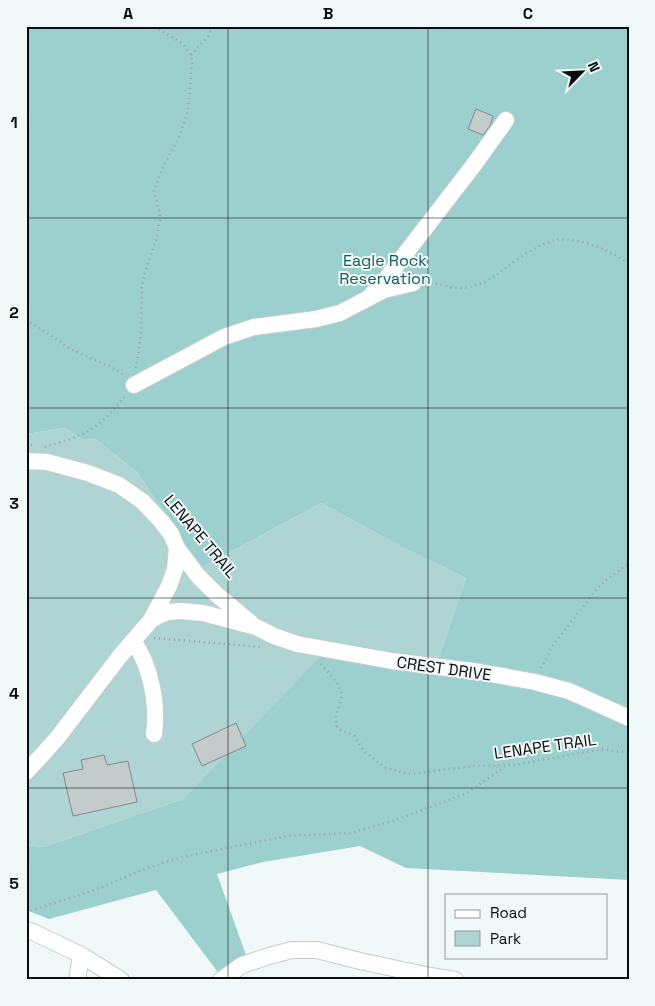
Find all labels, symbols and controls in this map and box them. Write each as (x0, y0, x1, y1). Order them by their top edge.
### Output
text: A (123, 3, 133, 24)
text: B (323, 3, 333, 24)
text: C (523, 3, 533, 24)
north arrow (558, 48, 608, 98)
text: N (584, 59, 604, 75)
text: 1 (10, 112, 18, 133)
park label: Eagle Rock Reservation (339, 250, 431, 289)
text: 2 (9, 302, 19, 323)
street label: LENAPE TRAIL (159, 490, 242, 583)
text: 3 (9, 493, 19, 514)
street label: CREST DRIVE (395, 651, 493, 686)
text: 4 (9, 683, 19, 704)
street label: LENAPE TRAIL (493, 729, 598, 764)
text: 5 (9, 873, 19, 894)
legend (445, 894, 608, 958)
text: Road (490, 903, 527, 922)
text: Park (490, 929, 521, 948)

